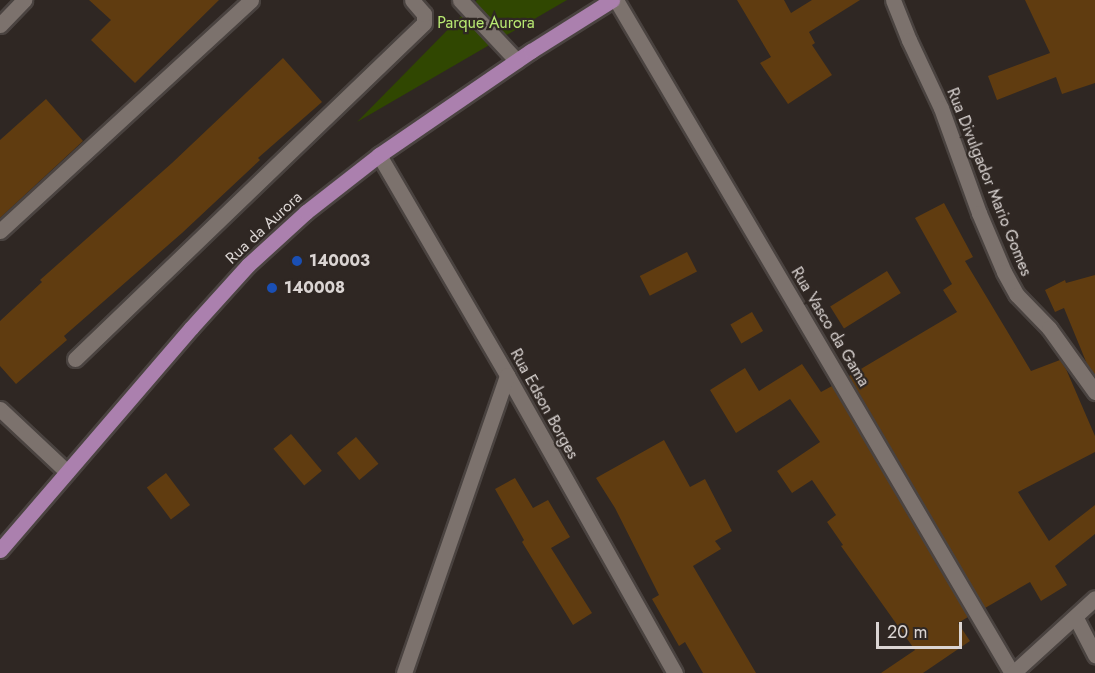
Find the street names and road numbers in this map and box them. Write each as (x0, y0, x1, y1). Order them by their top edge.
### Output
street label: Rua Divulgador Mario Gomes (942, 85, 1036, 279)
street label: Rua da Aurora (222, 188, 306, 268)
street label: Rua Vasco da Gama (787, 264, 873, 390)
street label: Rua Edson Borges (506, 346, 582, 462)

